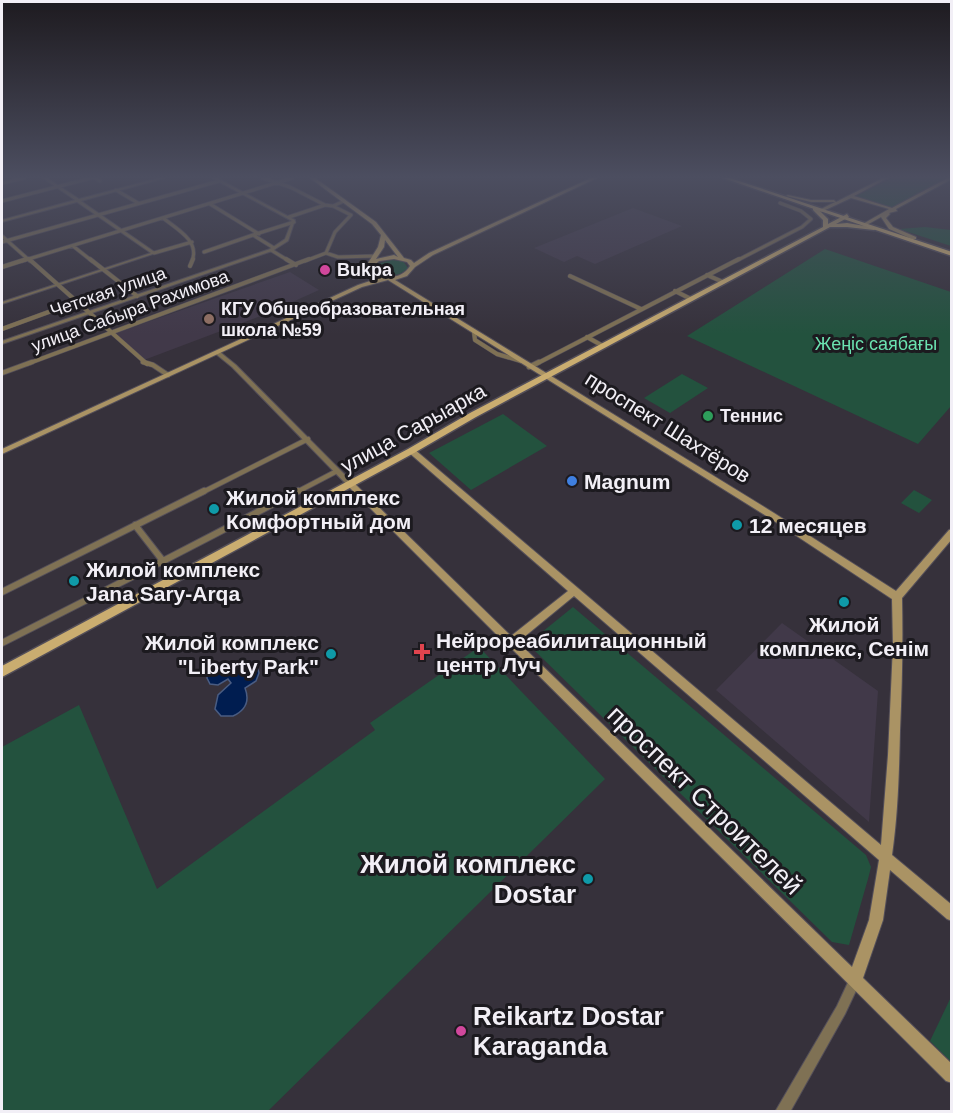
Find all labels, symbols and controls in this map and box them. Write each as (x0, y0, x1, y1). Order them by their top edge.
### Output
place label: Bukpa (337, 260, 393, 280)
street label: Четская улица (48, 263, 169, 321)
marker: Bukpa (318, 263, 332, 277)
street label: улица Сабыра Рахимова (29, 266, 232, 356)
place label: КГУ Общеобразовательная школа №59 (221, 299, 465, 340)
marker: КГУ Общеобразовательная школа №59 (202, 312, 216, 326)
park label: Жеңіс саябағы (815, 334, 937, 354)
street label: проспект Шахтёров (581, 367, 755, 487)
street label: улица Сарыарка (337, 378, 490, 477)
place label: Теннис (720, 406, 783, 426)
marker: Теннис (701, 409, 715, 423)
place label: Magnum (584, 470, 670, 493)
marker: Magnum (565, 474, 579, 488)
place label: Жилой комплекс Комфортный дом (225, 486, 411, 533)
marker: Жилой комплекс Комфортный дом (207, 502, 221, 516)
place label: 12 месяцев (749, 514, 867, 537)
marker: 12 месяцев (730, 518, 744, 532)
place label: Жилой комплекс Jana Sary-Arqa (85, 558, 261, 605)
marker: Жилой комплекс Jana Sary-Arqa (67, 574, 81, 588)
marker: Жилой комплекс, Сенiм (837, 595, 851, 609)
place label: Жилой комплекс, Сенiм (759, 613, 929, 660)
place label: Нейрореабилитационный центр Луч (436, 629, 707, 676)
place label: Жилой комплекс "Liberty Park" (144, 631, 319, 678)
marker: Нейрореабилитационный центр Луч (413, 643, 431, 661)
marker: Жилой комплекс "Liberty Park" (324, 647, 338, 661)
street label: проспект Строителей (601, 699, 809, 901)
place label: Жилой комплекс Dostar (359, 849, 576, 909)
marker: Жилой комплекс Dostar (581, 872, 595, 886)
place label: Reikartz Dostar Karaganda (473, 1001, 664, 1061)
marker: Reikartz Dostar Karaganda (454, 1024, 468, 1038)

